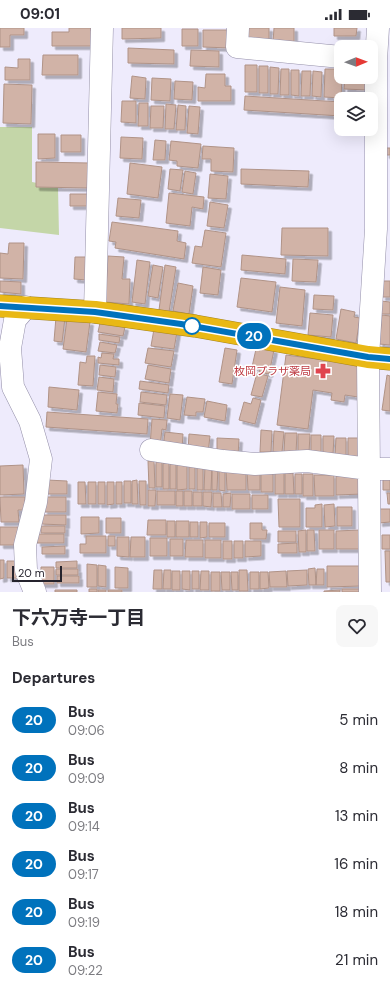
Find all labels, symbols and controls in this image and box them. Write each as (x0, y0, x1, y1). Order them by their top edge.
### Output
text: 09:01 (20, 4, 60, 24)
north arrow (334, 40, 378, 84)
map controls (334, 40, 378, 136)
button: layers (334, 92, 378, 136)
unlabelled marker (183, 317, 201, 335)
line badge: 20 (236, 323, 272, 349)
text: 20 (245, 327, 263, 345)
pharmacy icon: 枚岡プラザ薬局 (314, 362, 332, 380)
place label: 枚岡プラザ薬局 (234, 364, 311, 378)
scale bar (12, 564, 62, 583)
text: 20 m (18, 566, 44, 580)
text: 下六万寺一丁目 (12, 605, 145, 630)
button: heart (336, 605, 378, 647)
text: Bus (12, 633, 34, 650)
text: Departures (12, 668, 95, 688)
text: Bus (68, 702, 95, 722)
text: 5 min (339, 710, 378, 730)
text: 20 (25, 711, 43, 729)
text: 09:06 (68, 722, 105, 739)
text: Bus (68, 750, 95, 770)
text: 8 min (339, 758, 378, 778)
text: 20 (25, 759, 43, 777)
text: 09:09 (68, 770, 105, 787)
text: Bus (68, 798, 95, 818)
text: 13 min (335, 806, 378, 826)
text: 20 (25, 807, 43, 825)
text: 09:14 (68, 818, 100, 835)
text: Bus (68, 846, 95, 866)
text: 16 min (334, 854, 378, 874)
text: 20 (25, 855, 43, 873)
text: 09:17 (68, 866, 99, 883)
text: Bus (68, 894, 95, 914)
text: 18 min (335, 902, 378, 922)
text: 20 (25, 903, 43, 921)
text: 09:19 (68, 914, 100, 931)
text: Bus (68, 942, 95, 962)
text: 21 min (335, 950, 378, 970)
text: 20 (25, 951, 43, 969)
text: 09:22 (68, 962, 103, 979)

